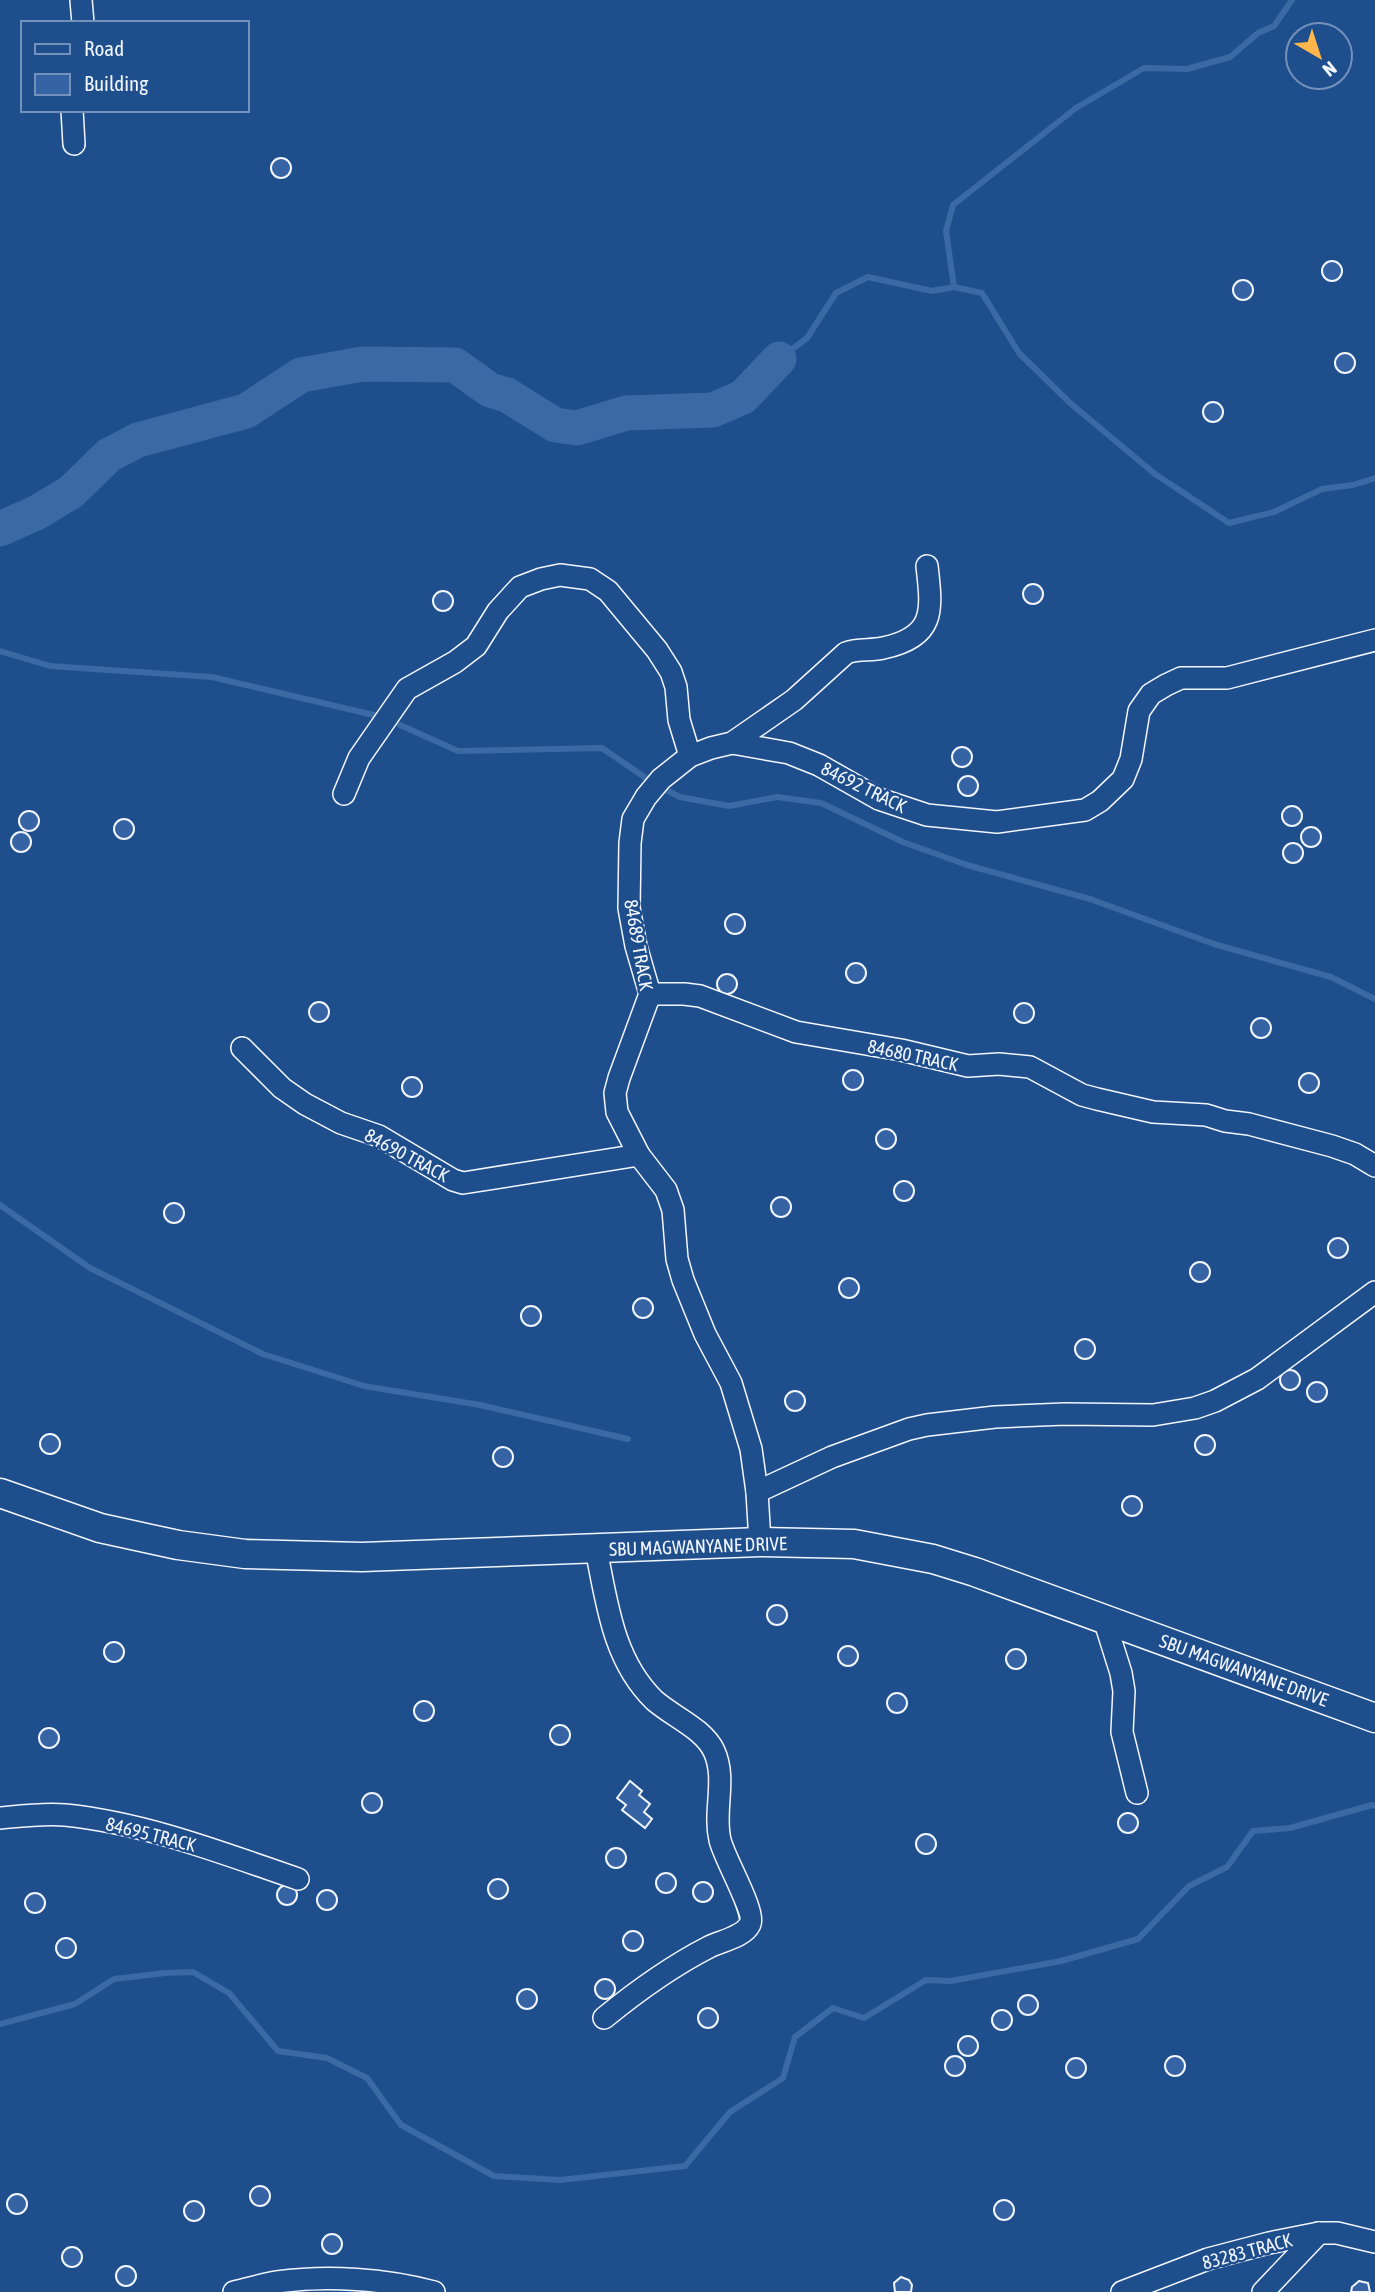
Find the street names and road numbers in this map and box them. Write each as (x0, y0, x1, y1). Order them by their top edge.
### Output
street label: 84692 TRACK (818, 757, 911, 817)
street label: 84689 TRACK (620, 898, 658, 993)
street label: 84680 TRACK (866, 1035, 961, 1075)
street label: 84690 TRACK (361, 1124, 454, 1187)
street label: SBU MAGWANYANE DRIVE (609, 1532, 787, 1560)
street label: SBU MAGWANYANE DRIVE (1157, 1629, 1331, 1711)
street label: 84695 TRACK (104, 1812, 199, 1856)
street label: 83283 TRACK (1200, 2228, 1295, 2274)

